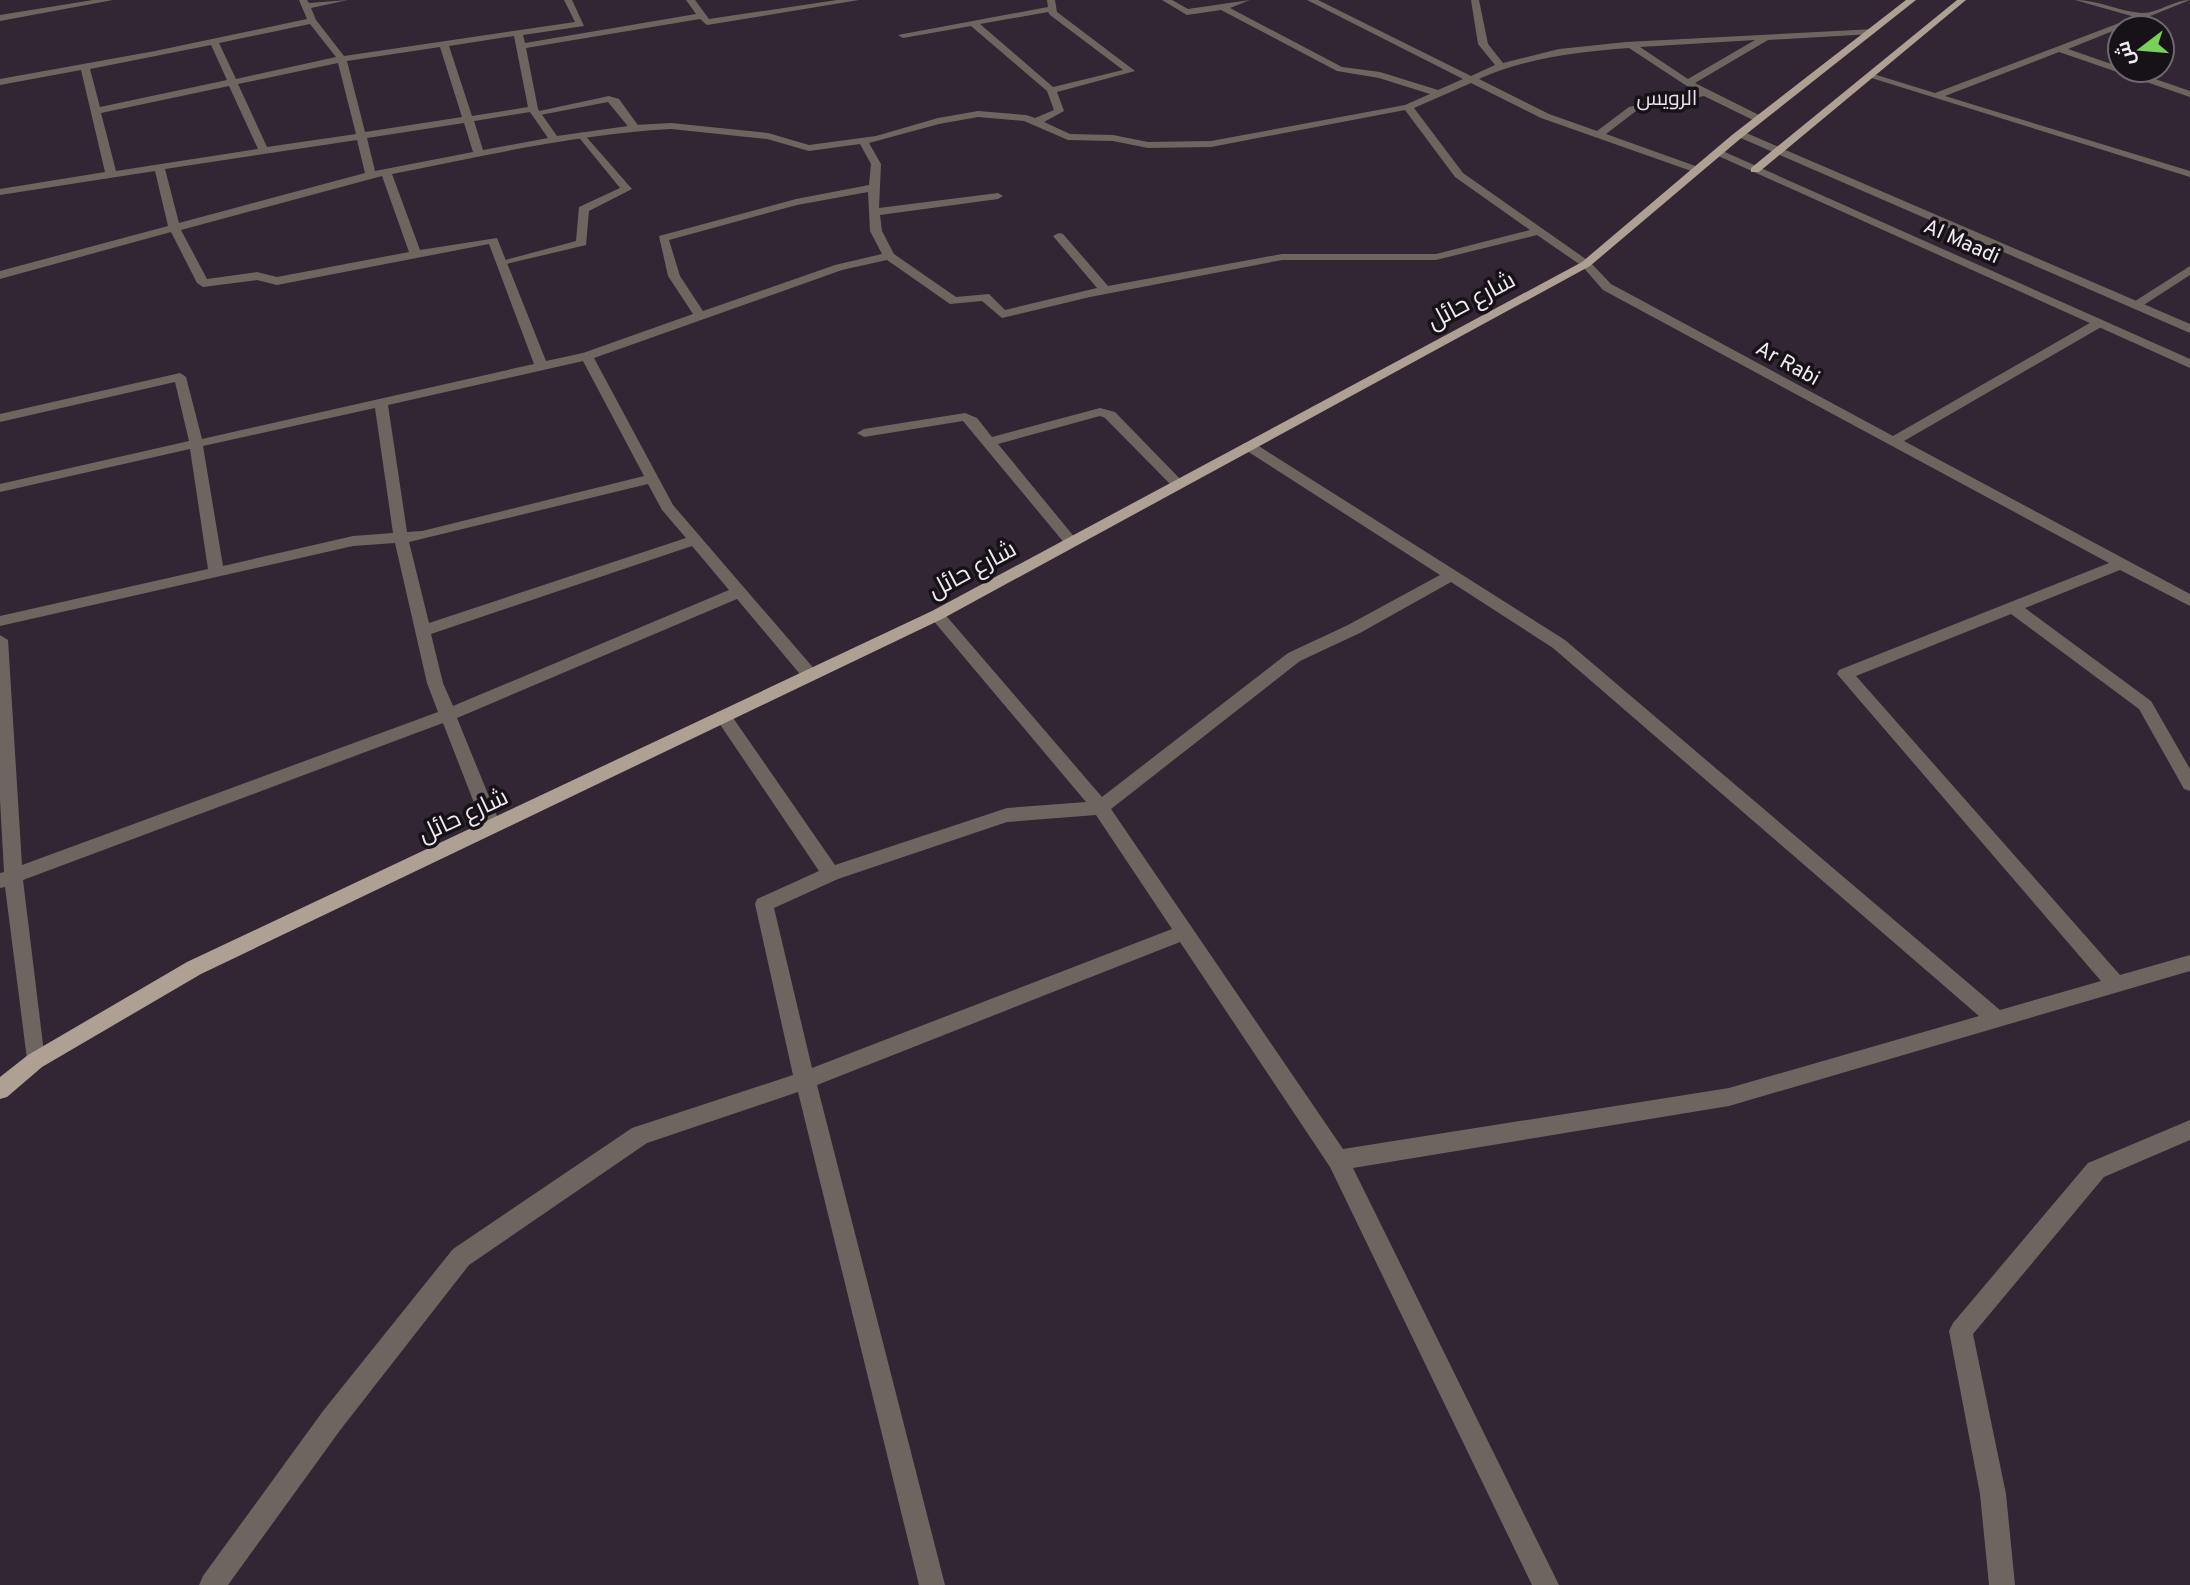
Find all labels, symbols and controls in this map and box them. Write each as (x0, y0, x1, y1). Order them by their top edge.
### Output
north arrow (2106, 14, 2176, 84)
text: ش (2112, 38, 2141, 68)
district label: الرويس (1637, 86, 1697, 113)
street label: Al Maadi (1919, 214, 2004, 271)
street label: شارع حائل (1423, 266, 1521, 337)
street label: Ar Rabi (1750, 336, 1824, 393)
street label: شارع حائل (924, 535, 1022, 606)
street label: شارع حائل (414, 783, 514, 851)

